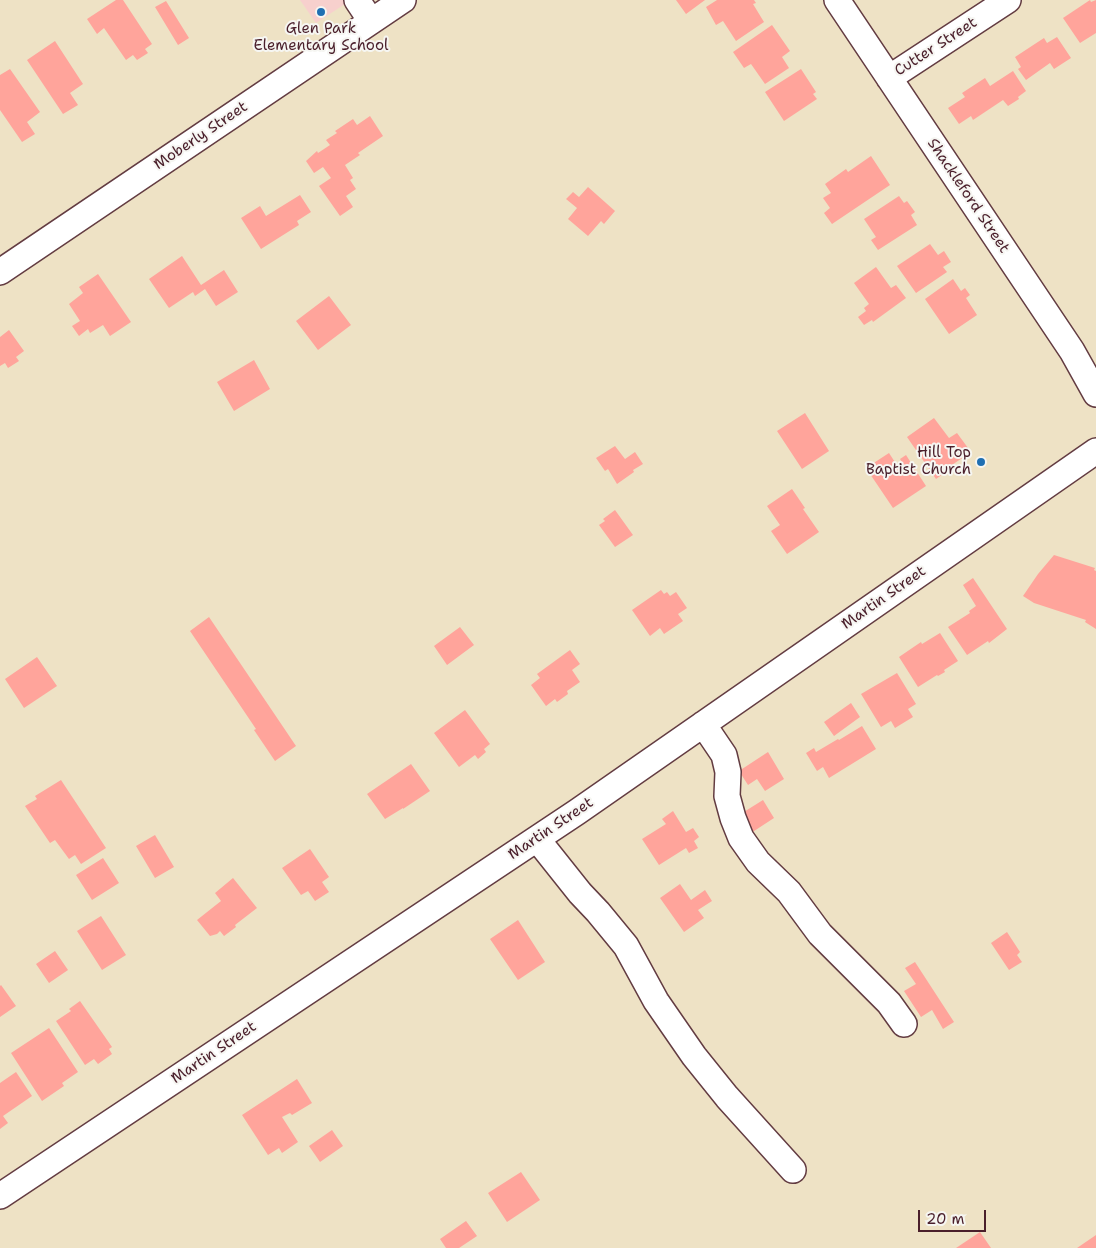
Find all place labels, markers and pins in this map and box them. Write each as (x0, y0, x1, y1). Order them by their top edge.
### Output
marker: Glen Park Elementary School (315, 6, 327, 18)
place label: Glen Park Elementary School (253, 20, 389, 55)
place label: Hill Top Baptist Church (866, 444, 971, 479)
marker: Hill Top Baptist Church (975, 456, 987, 468)

